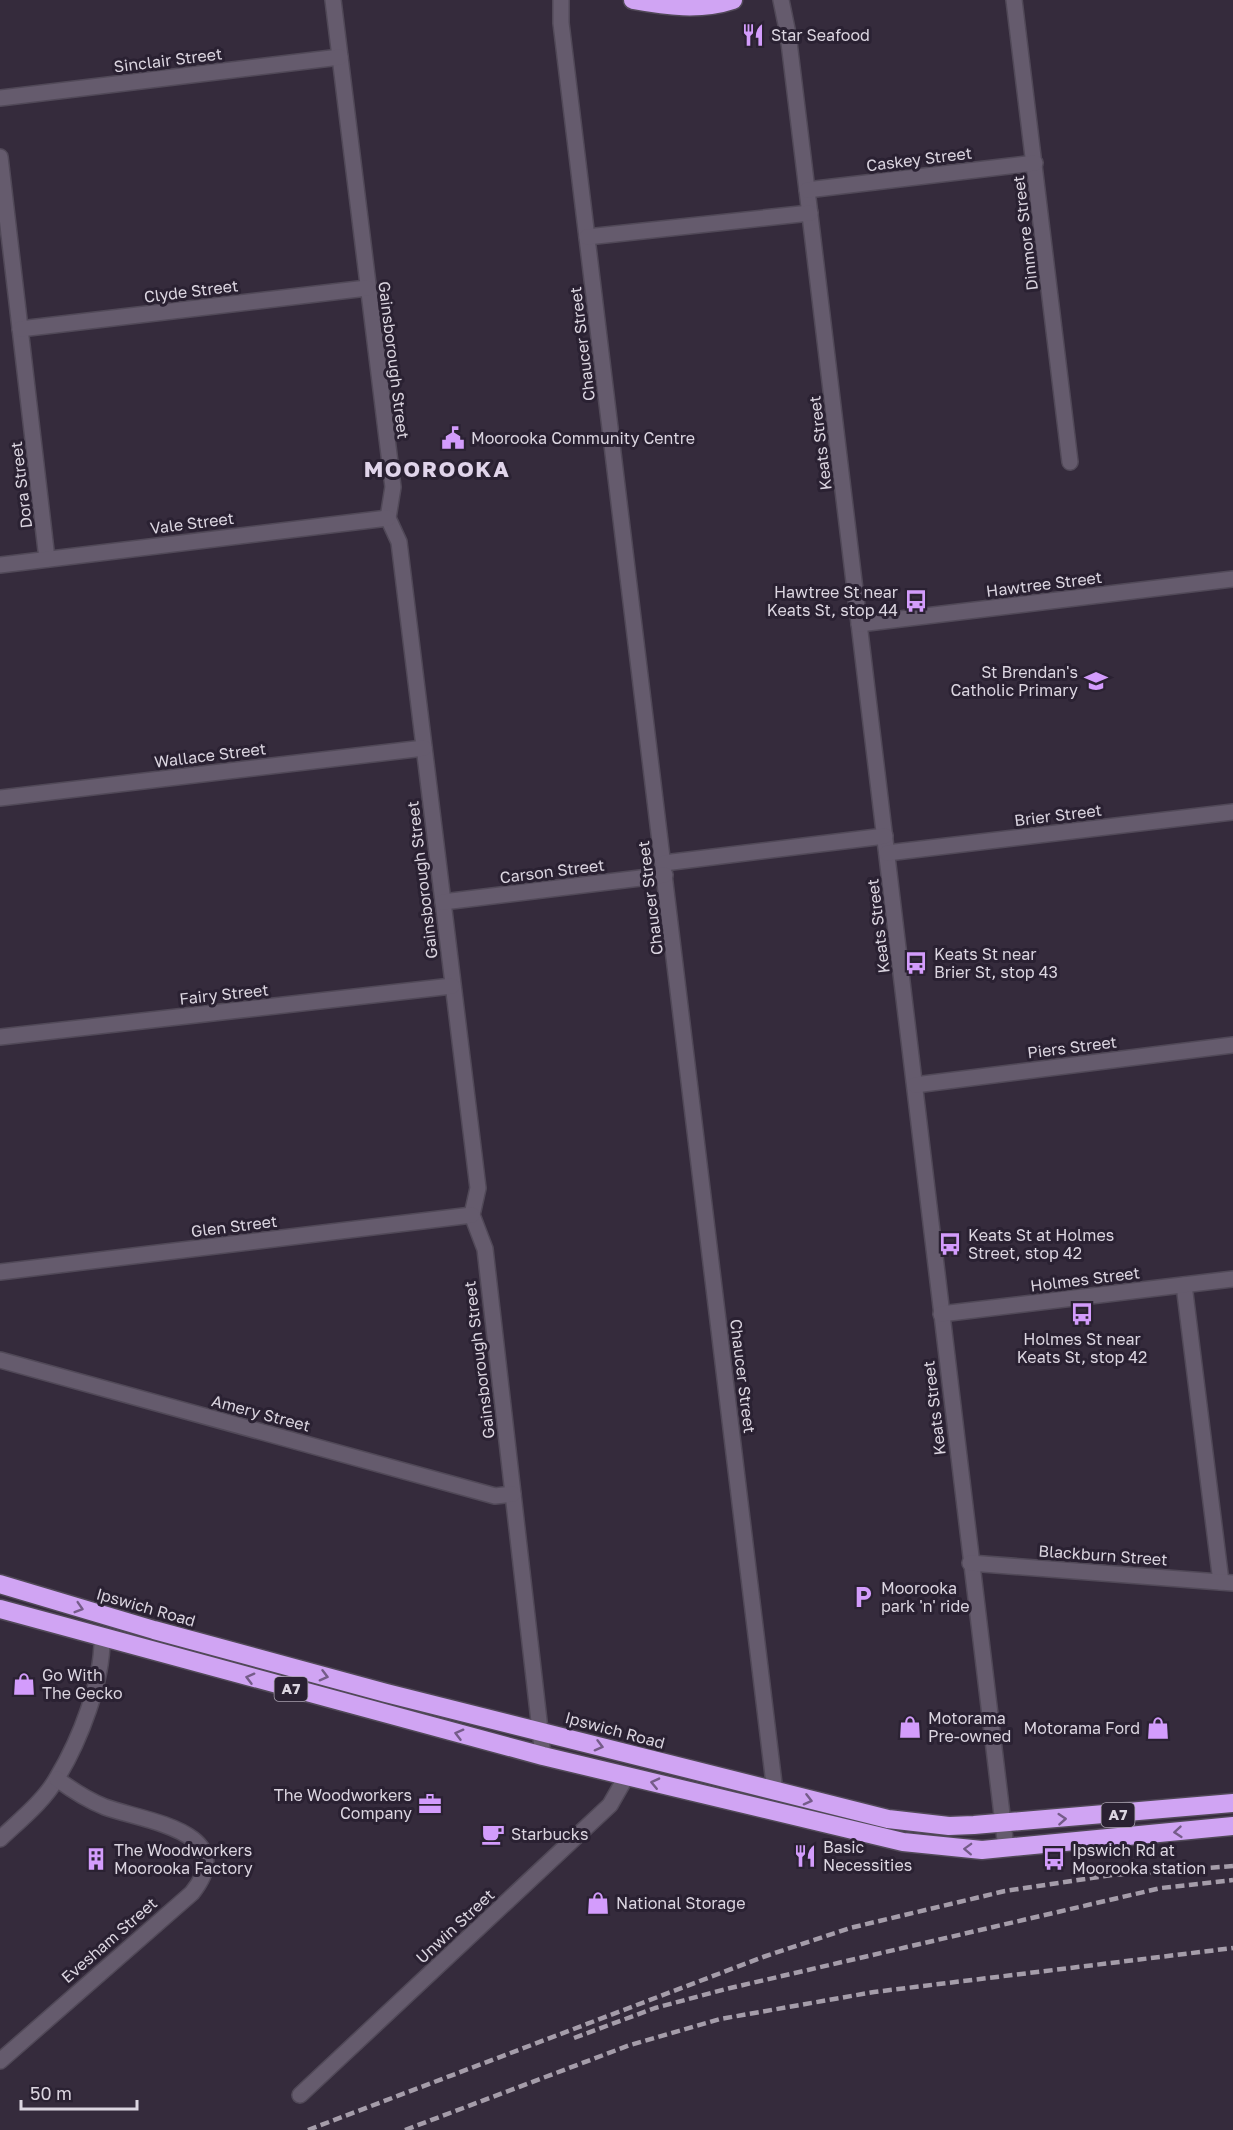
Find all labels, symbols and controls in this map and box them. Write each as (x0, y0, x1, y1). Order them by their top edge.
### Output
restaurant icon: Star Seafood (740, 22, 766, 48)
place label: Star Seafood (771, 25, 870, 45)
street label: Sinclair Street (113, 43, 223, 77)
street label: Caskey Street (865, 143, 973, 175)
street label: Dinmore Street (1008, 174, 1042, 292)
street label: Clyde Street (143, 275, 239, 307)
street label: Gainsborough Street (374, 280, 414, 440)
street label: Chaucer Street (565, 286, 599, 402)
street label: Keats Street (804, 395, 836, 491)
public building icon: Moorooka Community Centre (440, 425, 466, 451)
place label: Moorooka Community Centre (471, 428, 695, 448)
street label: Dora Street (6, 440, 36, 530)
district label: MOOROOKA (364, 455, 510, 482)
street label: Vale Street (149, 508, 235, 538)
street label: Hawtree Street (985, 567, 1103, 601)
place label: Hawtree St near Keats St, stop 44 (767, 582, 898, 620)
bus stop icon: Hawtree St near Keats St, stop 44 (903, 588, 929, 614)
place label: St Brendan's Catholic Primary (950, 662, 1078, 700)
school or university icon: St Brendan's Catholic Primary (1083, 668, 1109, 694)
street label: Wallace Street (153, 738, 267, 772)
street label: Gainsborough Street (402, 800, 442, 960)
street label: Brier Street (1013, 800, 1103, 830)
street label: Chaucer Street (633, 840, 667, 956)
street label: Carson Street (498, 855, 606, 887)
street label: Keats Street (862, 878, 894, 974)
place label: Keats St near Brier St, stop 43 (934, 944, 1058, 982)
bus stop icon: Keats St near Brier St, stop 43 (903, 950, 929, 976)
street label: Fairy Street (178, 979, 270, 1009)
street label: Piers Street (1026, 1032, 1118, 1062)
street label: Glen Street (190, 1211, 278, 1241)
place label: Keats St at Holmes Street, stop 42 (968, 1225, 1114, 1263)
bus stop icon: Keats St at Holmes Street, stop 42 (937, 1231, 963, 1257)
street label: Holmes Street (1029, 1262, 1141, 1296)
street label: Gainsborough Street (459, 1280, 499, 1440)
bus stop icon: Holmes St near Keats St, stop 42 (1069, 1301, 1095, 1327)
street label: Chaucer Street (726, 1318, 760, 1434)
place label: Holmes St near Keats St, stop 42 (1017, 1329, 1147, 1367)
street label: Keats Street (918, 1360, 950, 1456)
street label: Amery Street (210, 1390, 312, 1436)
street label: Blackburn Street (1038, 1541, 1168, 1569)
place label: Moorooka park 'n' ride (881, 1578, 970, 1616)
street label: Ipswich Road (94, 1583, 198, 1631)
parking icon: Moorooka park 'n' ride (850, 1584, 876, 1610)
one-way arrow (73, 1601, 84, 1613)
place label: Go With The Gecko (42, 1665, 123, 1703)
one-way arrow (319, 1669, 329, 1682)
shop icon: Go With The Gecko (11, 1671, 37, 1697)
one-way arrow (245, 1673, 256, 1685)
road number: A7 (274, 1677, 308, 1701)
street label: Ipswich Road (563, 1707, 667, 1753)
place label: Motorama Pre-owned (928, 1708, 1011, 1746)
shop icon: Motorama Pre-owned (897, 1714, 923, 1740)
shop icon: Motorama Ford (1145, 1715, 1171, 1741)
place label: Motorama Ford (1023, 1718, 1140, 1738)
one-way arrow (454, 1728, 464, 1741)
one-way arrow (593, 1739, 603, 1751)
one-way arrow (651, 1778, 661, 1791)
place label: The Woodworkers Company (274, 1785, 412, 1823)
office icon: The Woodworkers Company (417, 1791, 443, 1817)
one-way arrow (802, 1792, 812, 1805)
road number: A7 (1102, 1803, 1134, 1827)
one-way arrow (1057, 1812, 1066, 1825)
cafe icon: Starbucks (480, 1821, 506, 1847)
place label: Starbucks (511, 1824, 588, 1844)
one-way arrow (1173, 1825, 1182, 1838)
place label: Basic Necessities (823, 1837, 912, 1875)
place label: The Woodworkers Moorooka Factory (114, 1840, 253, 1878)
place label: Ipswich Rd at Moorooka station (1072, 1840, 1206, 1878)
restaurant icon: Basic Necessities (792, 1843, 818, 1869)
one-way arrow (963, 1843, 972, 1856)
building icon: The Woodworkers Moorooka Factory (83, 1846, 109, 1872)
bus stop icon: Ipswich Rd at Moorooka station (1041, 1846, 1067, 1872)
street label: Unwin Street (412, 1885, 498, 1967)
shop icon: National Storage (585, 1890, 611, 1916)
street label: Evesham Street (57, 1893, 161, 1987)
place label: National Storage (616, 1893, 746, 1913)
scale bar (21, 2073, 136, 2111)
text: 50 m (30, 2082, 72, 2104)

